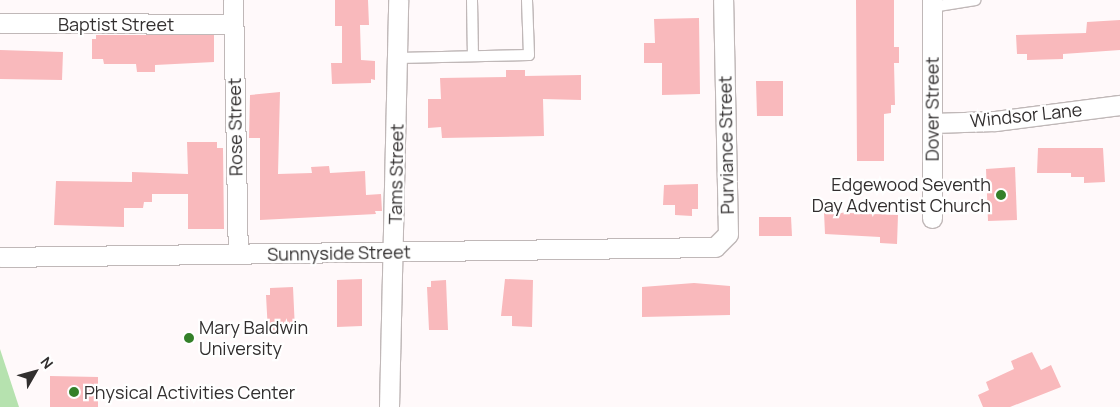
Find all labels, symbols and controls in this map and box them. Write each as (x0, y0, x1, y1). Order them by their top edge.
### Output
street label: Baptist Street (58, 13, 174, 35)
street label: Dover Street (921, 57, 943, 161)
street label: Purviance Street (714, 75, 738, 215)
street label: Rose Street (223, 78, 247, 176)
street label: Windsor Lane (969, 98, 1083, 132)
street label: Tams Street (384, 123, 408, 225)
place label: Edgewood Seventh Day Adventist Church (812, 174, 991, 216)
marker: Edgewood Seventh Day Adventist Church (995, 189, 1007, 201)
street label: Sunnyside Street (267, 241, 411, 265)
place label: Mary Baldwin University (199, 317, 308, 359)
marker: Mary Baldwin University (183, 332, 195, 344)
north arrow (10, 347, 60, 397)
text: N (37, 353, 58, 372)
place label: Physical Activities Center (84, 381, 295, 403)
marker: Physical Activities Center (68, 386, 80, 398)

